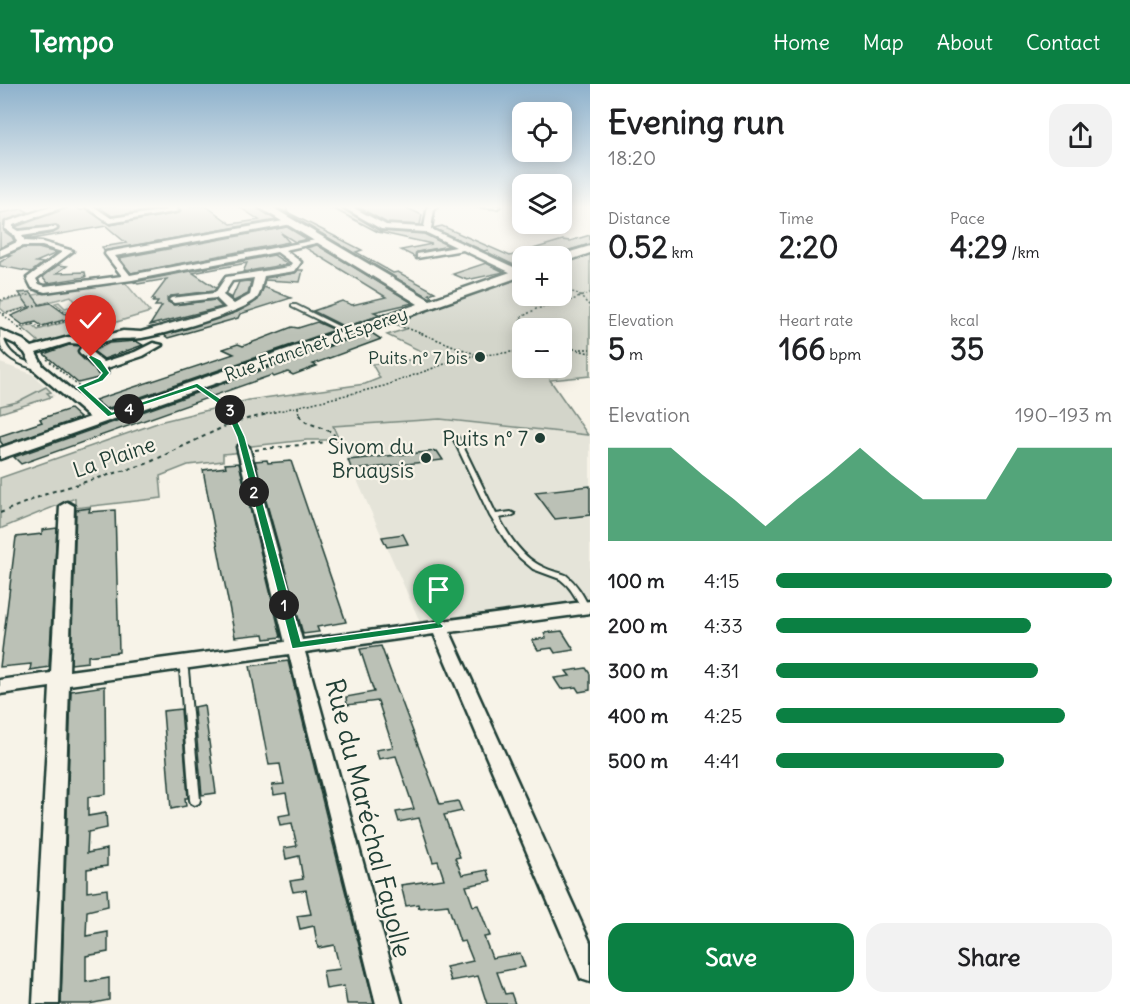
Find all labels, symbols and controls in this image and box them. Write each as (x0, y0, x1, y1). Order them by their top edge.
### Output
text: Tempo (30, 24, 114, 60)
text: Home (773, 29, 830, 56)
text: Map (863, 29, 904, 56)
text: About (937, 29, 993, 56)
text: Contact (1026, 29, 1100, 56)
text: Evening run (608, 101, 784, 143)
map controls (512, 102, 572, 378)
button: locate (512, 102, 572, 162)
button: share (1049, 104, 1112, 167)
text: 18:20 (608, 145, 656, 170)
button: layers (512, 174, 572, 234)
text: Distance (608, 208, 670, 228)
text: Time (779, 208, 814, 228)
text: Pace (950, 208, 985, 228)
text: 0.52 (608, 228, 668, 266)
text: 2:20 (779, 228, 838, 266)
text: 4:29 (950, 228, 1008, 266)
text: km (668, 242, 694, 262)
text: /km (1008, 242, 1040, 262)
button: + (512, 246, 572, 306)
pin (65, 295, 116, 357)
street label: Rue Franchet d'Esperey (221, 302, 411, 386)
icon: check (74, 304, 107, 337)
text: Elevation (608, 310, 674, 330)
text: Heart rate (779, 310, 853, 330)
text: kcal (950, 310, 979, 330)
button: − (512, 318, 572, 378)
text: 5 (608, 330, 625, 368)
text: 166 (779, 330, 826, 368)
text: 35 (950, 330, 984, 368)
text: m (625, 344, 643, 364)
text: bpm (826, 344, 861, 364)
place label: Puits n° 7 bis (368, 346, 468, 369)
marker: Puits n° 7 bis (473, 350, 487, 364)
pin: 4 (114, 394, 144, 424)
pin: 3 (215, 395, 245, 425)
text: 4 (124, 399, 134, 419)
text: 3 (225, 400, 235, 420)
text: Elevation (608, 402, 690, 427)
text: 190–193 m (1015, 402, 1112, 427)
place label: Puits n° 7 (442, 425, 528, 452)
street label: La Plaine (69, 430, 159, 484)
marker: Puits n° 7 (533, 431, 547, 445)
place label: Sivom du Bruaysis (328, 433, 414, 484)
marker: Sivom du Bruaysis (419, 451, 433, 465)
pin: 2 (239, 477, 269, 507)
text: 2 (250, 482, 258, 502)
pin (413, 564, 464, 626)
text: 100 m (608, 568, 665, 593)
text: 4:15 (704, 568, 740, 593)
icon: arrive (422, 573, 455, 606)
pin: 1 (269, 590, 299, 620)
text: 1 (281, 595, 287, 615)
text: 200 m (608, 613, 668, 638)
text: 4:33 (704, 613, 743, 638)
text: 300 m (608, 658, 668, 683)
text: 4:31 (704, 658, 739, 683)
street label: Rue du Maréchal Fayolle (318, 675, 420, 961)
text: 400 m (608, 703, 668, 728)
text: 4:25 (704, 703, 743, 728)
text: 500 m (608, 748, 668, 773)
text: 4:41 (704, 748, 739, 773)
button: Save (608, 923, 854, 992)
button: Share (866, 923, 1112, 992)

